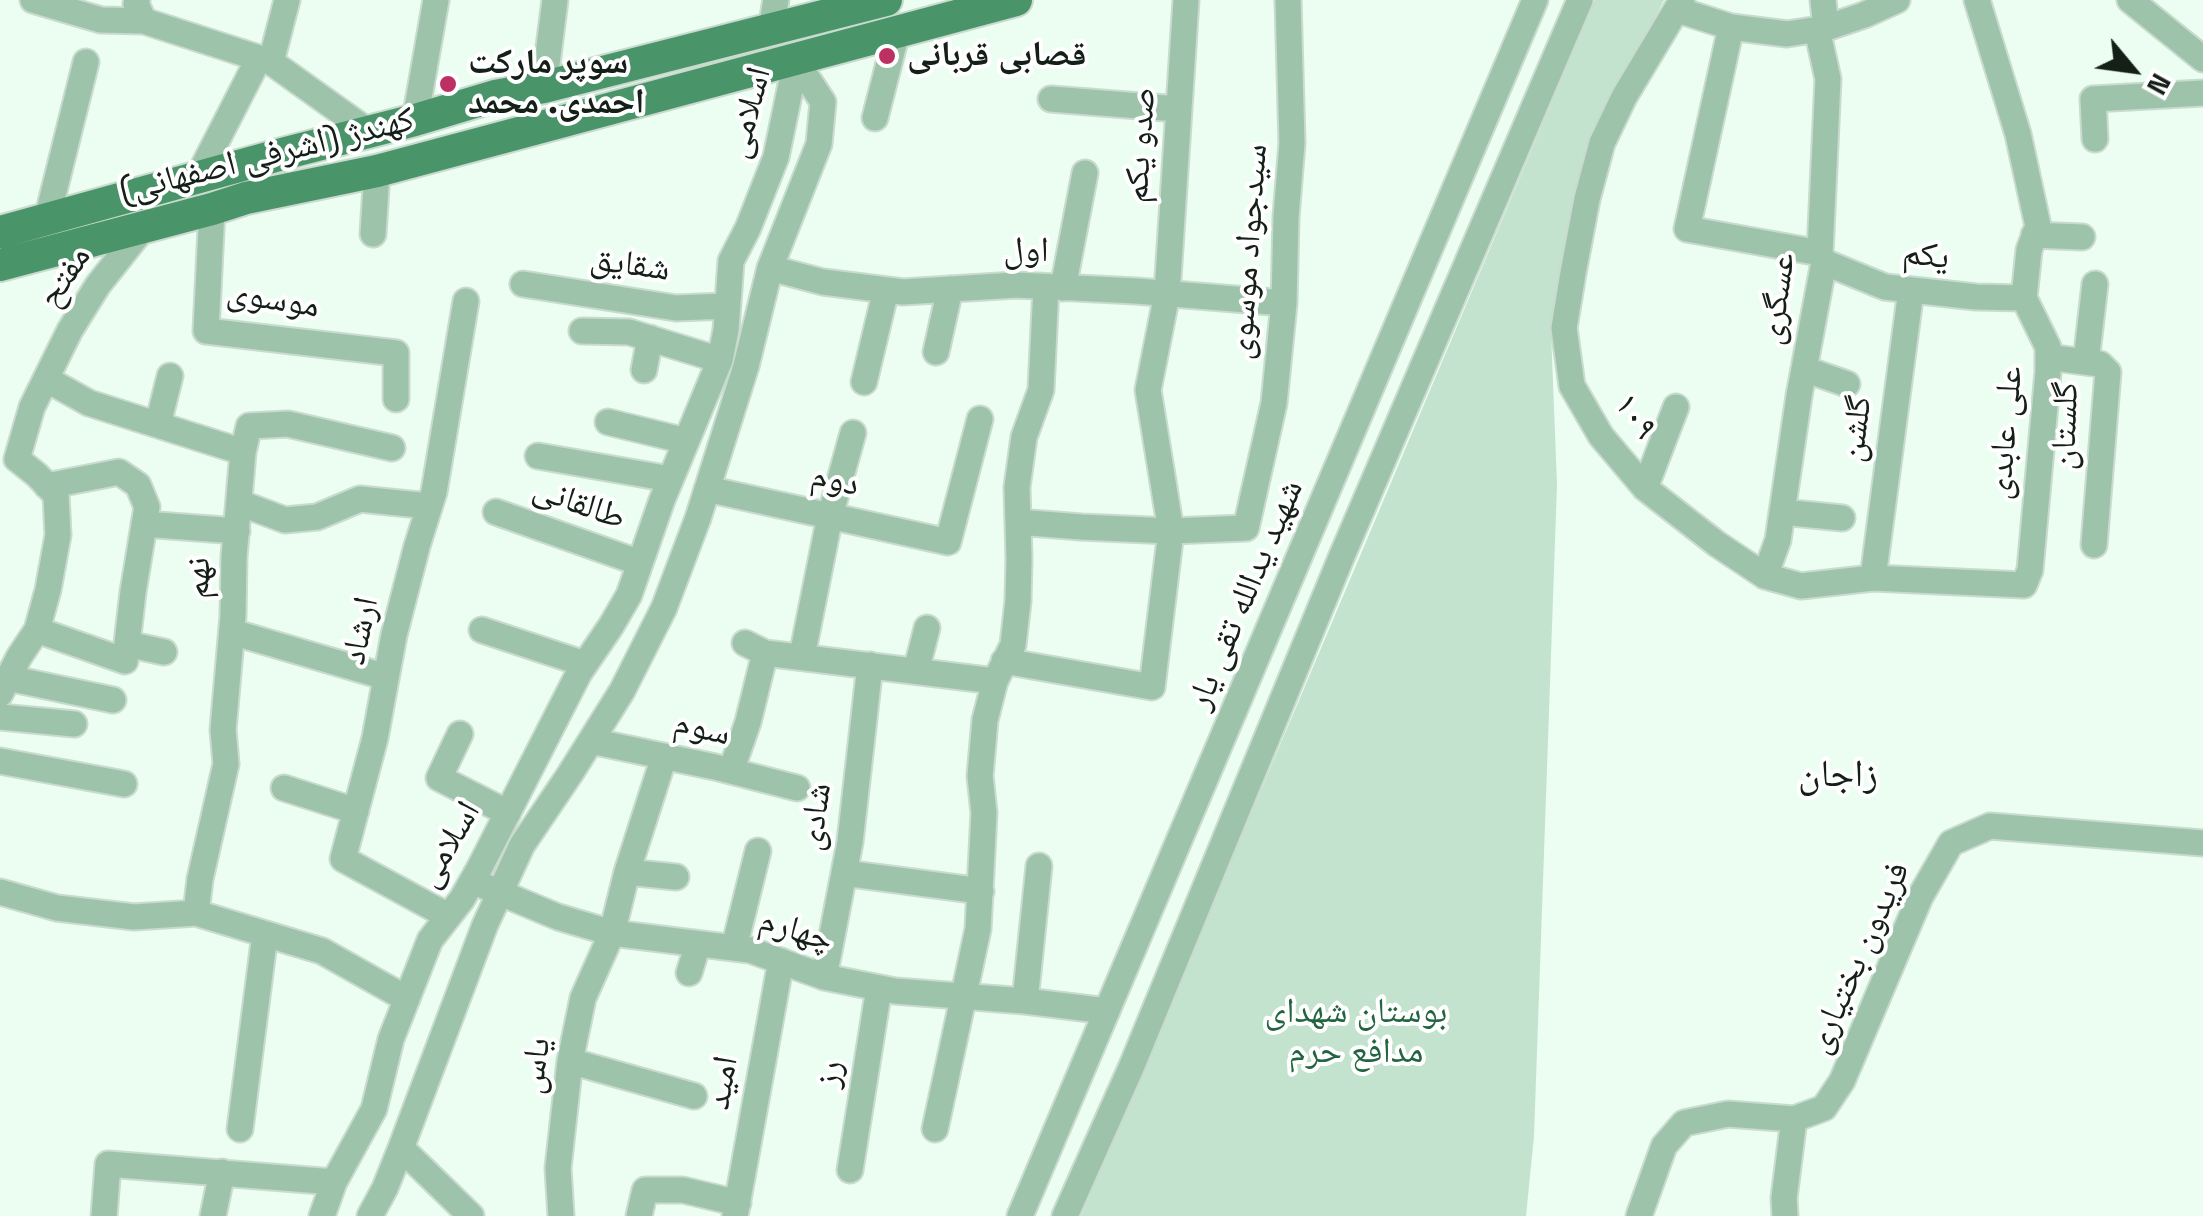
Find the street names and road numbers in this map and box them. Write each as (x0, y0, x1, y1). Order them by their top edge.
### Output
street label: اسلامی (717, 63, 781, 163)
street label: صدو یکم (1116, 86, 1166, 204)
street label: کهندژ (اشرفی اصفهانی) (115, 99, 419, 213)
street label: سیدجواد موسوی (1221, 143, 1277, 361)
street label: اول (1003, 231, 1049, 273)
street label: یکم (1900, 232, 1952, 280)
street label: مفتح (29, 238, 101, 316)
street label: شقایق (588, 239, 672, 291)
street label: عسگری (1751, 250, 1805, 348)
street label: موسوی (224, 272, 322, 328)
street label: علی عابدی (1979, 365, 2033, 501)
street label: گلستان (2043, 381, 2089, 471)
street label: ۱۰۹ (1604, 386, 1666, 448)
street label: گلشن (1832, 393, 1882, 465)
street label: دوم (807, 455, 863, 507)
street label: طالقانی (527, 468, 631, 540)
street label: شهید یدالله تقی یار (1179, 474, 1313, 716)
street label: نهم (177, 557, 221, 599)
street label: ارشاد (333, 593, 389, 669)
street label: سوم (670, 702, 734, 756)
street label: شادی (790, 780, 842, 854)
street label: اسلامی (408, 794, 490, 896)
street label: فریدون بختیاری (1798, 856, 1920, 1060)
street label: چهارم (754, 900, 838, 962)
street label: یاس (511, 1035, 561, 1097)
street label: امید (698, 1053, 748, 1113)
street label: رز (807, 1057, 853, 1091)

